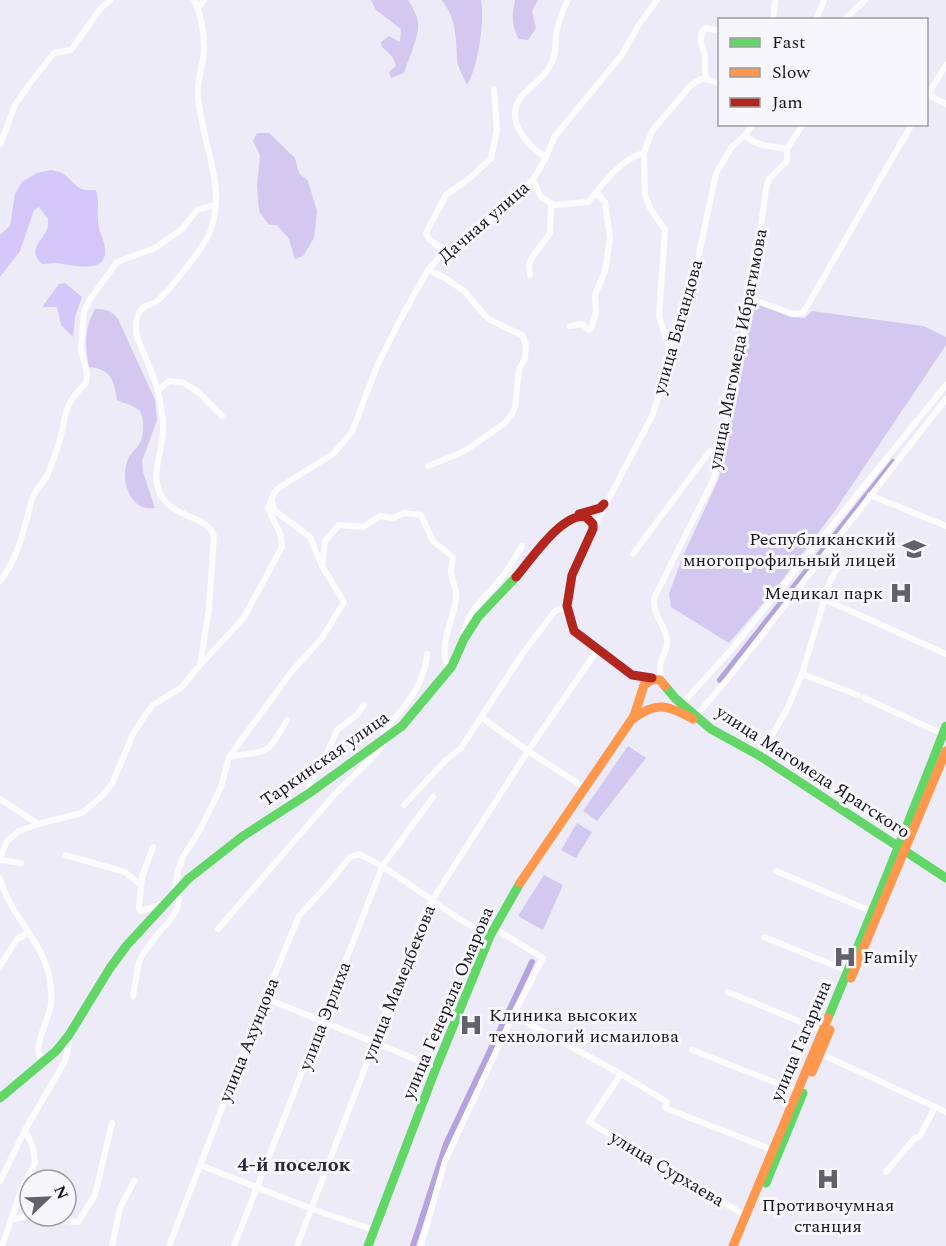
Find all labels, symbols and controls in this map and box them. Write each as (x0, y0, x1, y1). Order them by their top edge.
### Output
legend (718, 18, 928, 126)
text: Fast (772, 29, 805, 56)
text: Slow (772, 59, 811, 86)
text: Jam (772, 89, 803, 116)
street label: Дачная улица (432, 174, 536, 269)
street label: улица Магомеда Ибрагимова (701, 226, 775, 473)
street label: улица Багандова (646, 256, 710, 399)
place label: Республиканский многопрофильный лицей (683, 526, 896, 574)
school or university icon: Республиканский многопрофильный лицей (901, 536, 927, 562)
place label: Медикал парк (764, 580, 883, 607)
hospital icon: Медикал парк (888, 580, 914, 606)
street label: улица Магомеда Ярагского (710, 698, 916, 845)
street label: Таркинская улица (255, 704, 395, 814)
street label: улица Мамедбекова (355, 901, 443, 1066)
street label: улица Генерала Омарова (395, 902, 501, 1105)
hospital icon: Family (832, 944, 858, 970)
place label: Family (863, 944, 919, 971)
street label: улица Эрлиха (291, 957, 358, 1075)
street label: улица Ахундова (211, 974, 286, 1107)
street label: улица Гагарина (763, 976, 839, 1107)
place label: Клиника высоких технологий исмаилова (489, 1002, 679, 1050)
hospital icon: Клиника высоких технологий исмаилова (458, 1012, 484, 1038)
street label: улица Сурхаева (604, 1124, 730, 1214)
district label: 4-й поселок (237, 1150, 351, 1180)
hospital icon: Противочумная станция (815, 1166, 841, 1192)
north arrow (18, 1168, 78, 1228)
text: N (47, 1182, 74, 1203)
place label: Противочумная станция (762, 1192, 894, 1240)

